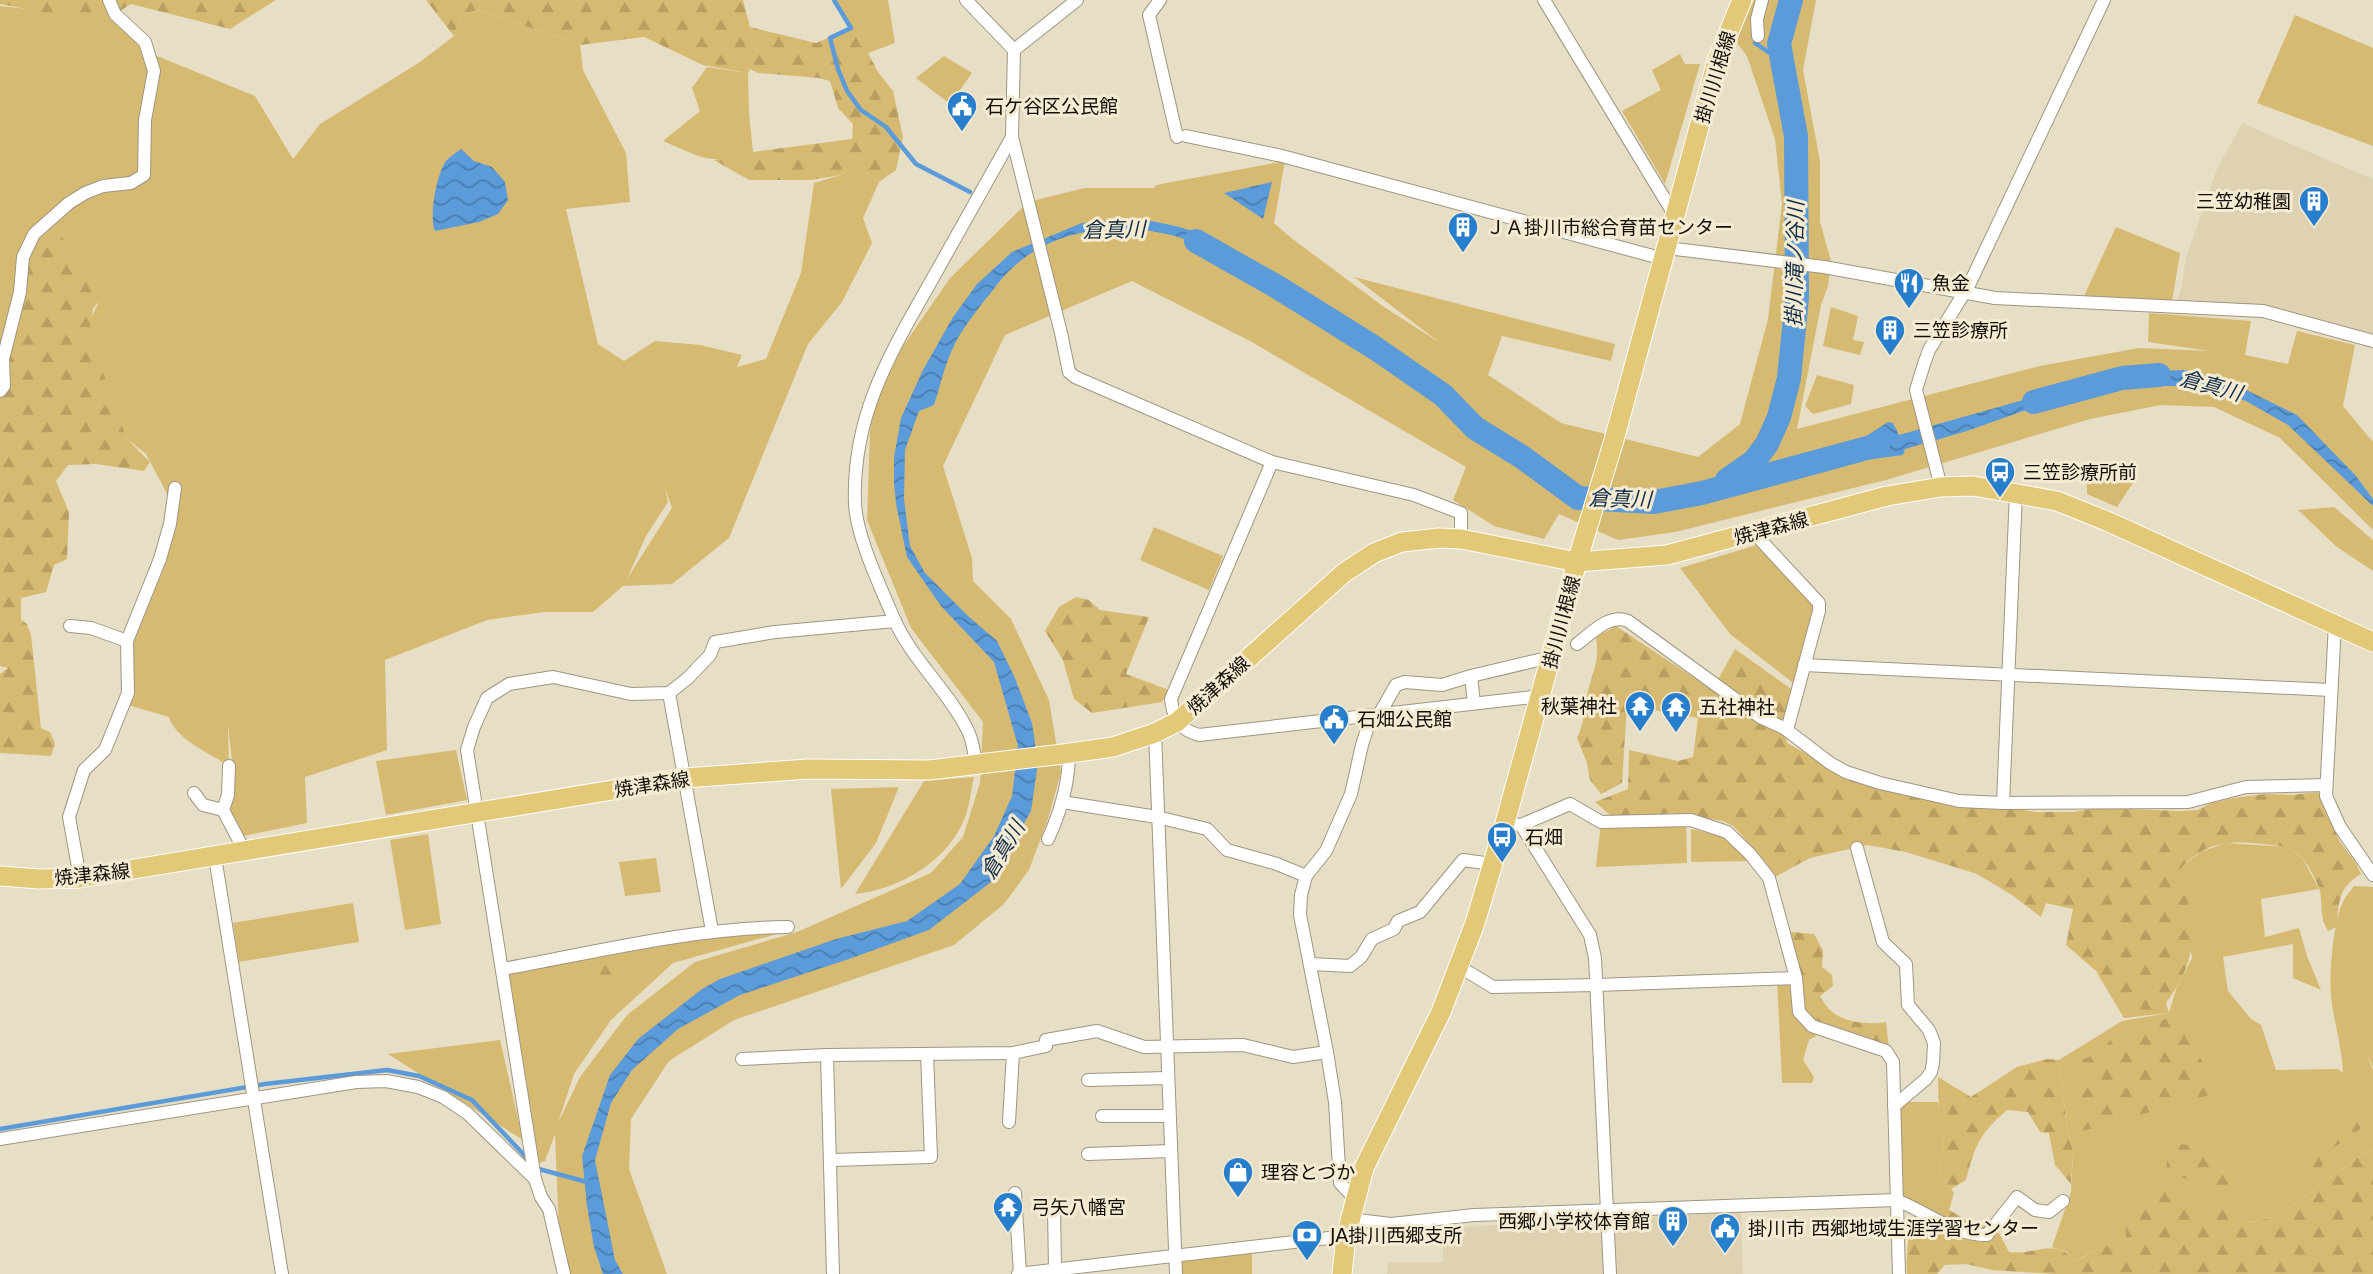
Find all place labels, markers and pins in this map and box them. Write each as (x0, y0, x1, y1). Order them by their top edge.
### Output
public building icon: 石ケ谷区公民館 (945, 89, 979, 133)
place label: 石ケ谷区公民館 (985, 95, 1118, 117)
building icon: 三笠幼稚園 (2297, 184, 2331, 228)
place label: 三笠幼稚園 (2196, 190, 2291, 212)
building icon: ＪＡ掛川市総合育苗センター (1446, 210, 1480, 254)
place label: ＪＡ掛川市総合育苗センター (1486, 216, 1733, 238)
restaurant icon: 魚金 (1892, 266, 1926, 310)
place label: 魚金 (1932, 272, 1970, 294)
building icon: 三笠診療所 (1873, 313, 1907, 357)
place label: 三笠診療所 (1913, 319, 2008, 341)
bus stop icon: 三笠診療所前 (1983, 455, 2017, 499)
place label: 三笠診療所前 (2023, 461, 2137, 483)
temple icon: 秋葉神社 (1623, 689, 1657, 733)
temple icon: 五社神社 (1659, 690, 1693, 734)
place label: 秋葉神社 (1541, 695, 1617, 717)
place label: 五社神社 (1699, 696, 1775, 718)
public building icon: 石畑公民館 (1317, 702, 1351, 746)
place label: 石畑公民館 (1357, 708, 1452, 730)
bus stop icon: 石畑 (1485, 820, 1519, 864)
place label: 石畑 (1525, 826, 1563, 848)
shop icon: 理容とづか (1221, 1155, 1255, 1199)
place label: 理容とづか (1261, 1161, 1355, 1183)
temple icon: 弓矢八幡宮 (991, 1190, 1025, 1234)
place label: 弓矢八幡宮 (1031, 1196, 1126, 1218)
building icon: 西郷小学校体育館 (1656, 1204, 1690, 1248)
place label: 西郷小学校体育館 (1498, 1210, 1650, 1232)
public building icon: 掛川市 西郷地域生涯学習センター (1708, 1211, 1742, 1255)
place label: 掛川市 西郷地域生涯学習センター (1748, 1217, 2039, 1239)
bank icon: JA掛川西郷支所 (1290, 1218, 1324, 1262)
place label: JA掛川西郷支所 (1329, 1224, 1462, 1246)

